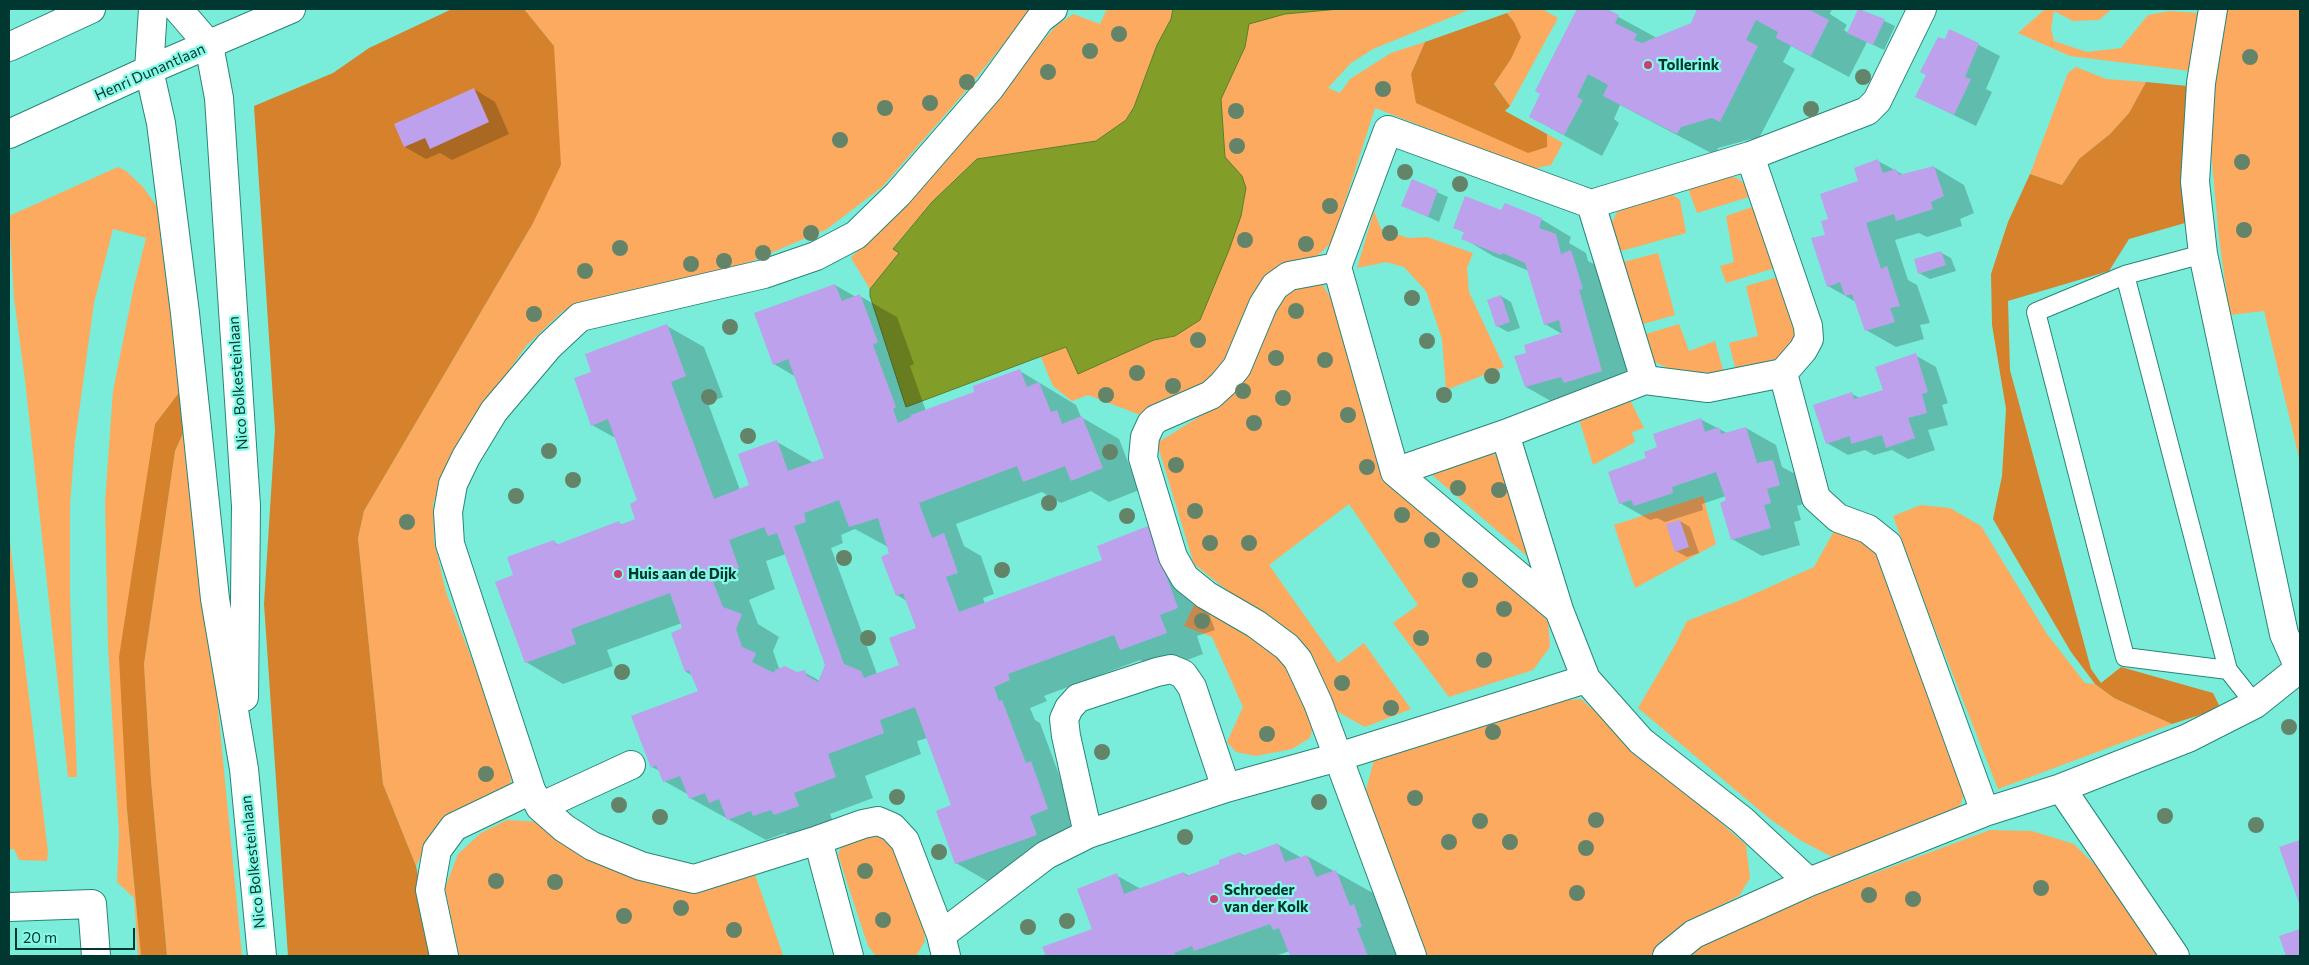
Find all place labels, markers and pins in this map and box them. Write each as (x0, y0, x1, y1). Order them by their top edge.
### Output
place label: Tollerink (1658, 56, 1719, 74)
marker: Tollerink (1642, 59, 1654, 71)
place label: Huis aan de Dijk (628, 565, 737, 583)
marker: Huis aan de Dijk (612, 568, 624, 580)
place label: Schroeder van der Kolk (1224, 881, 1309, 916)
marker: Schroeder van der Kolk (1208, 893, 1220, 905)

